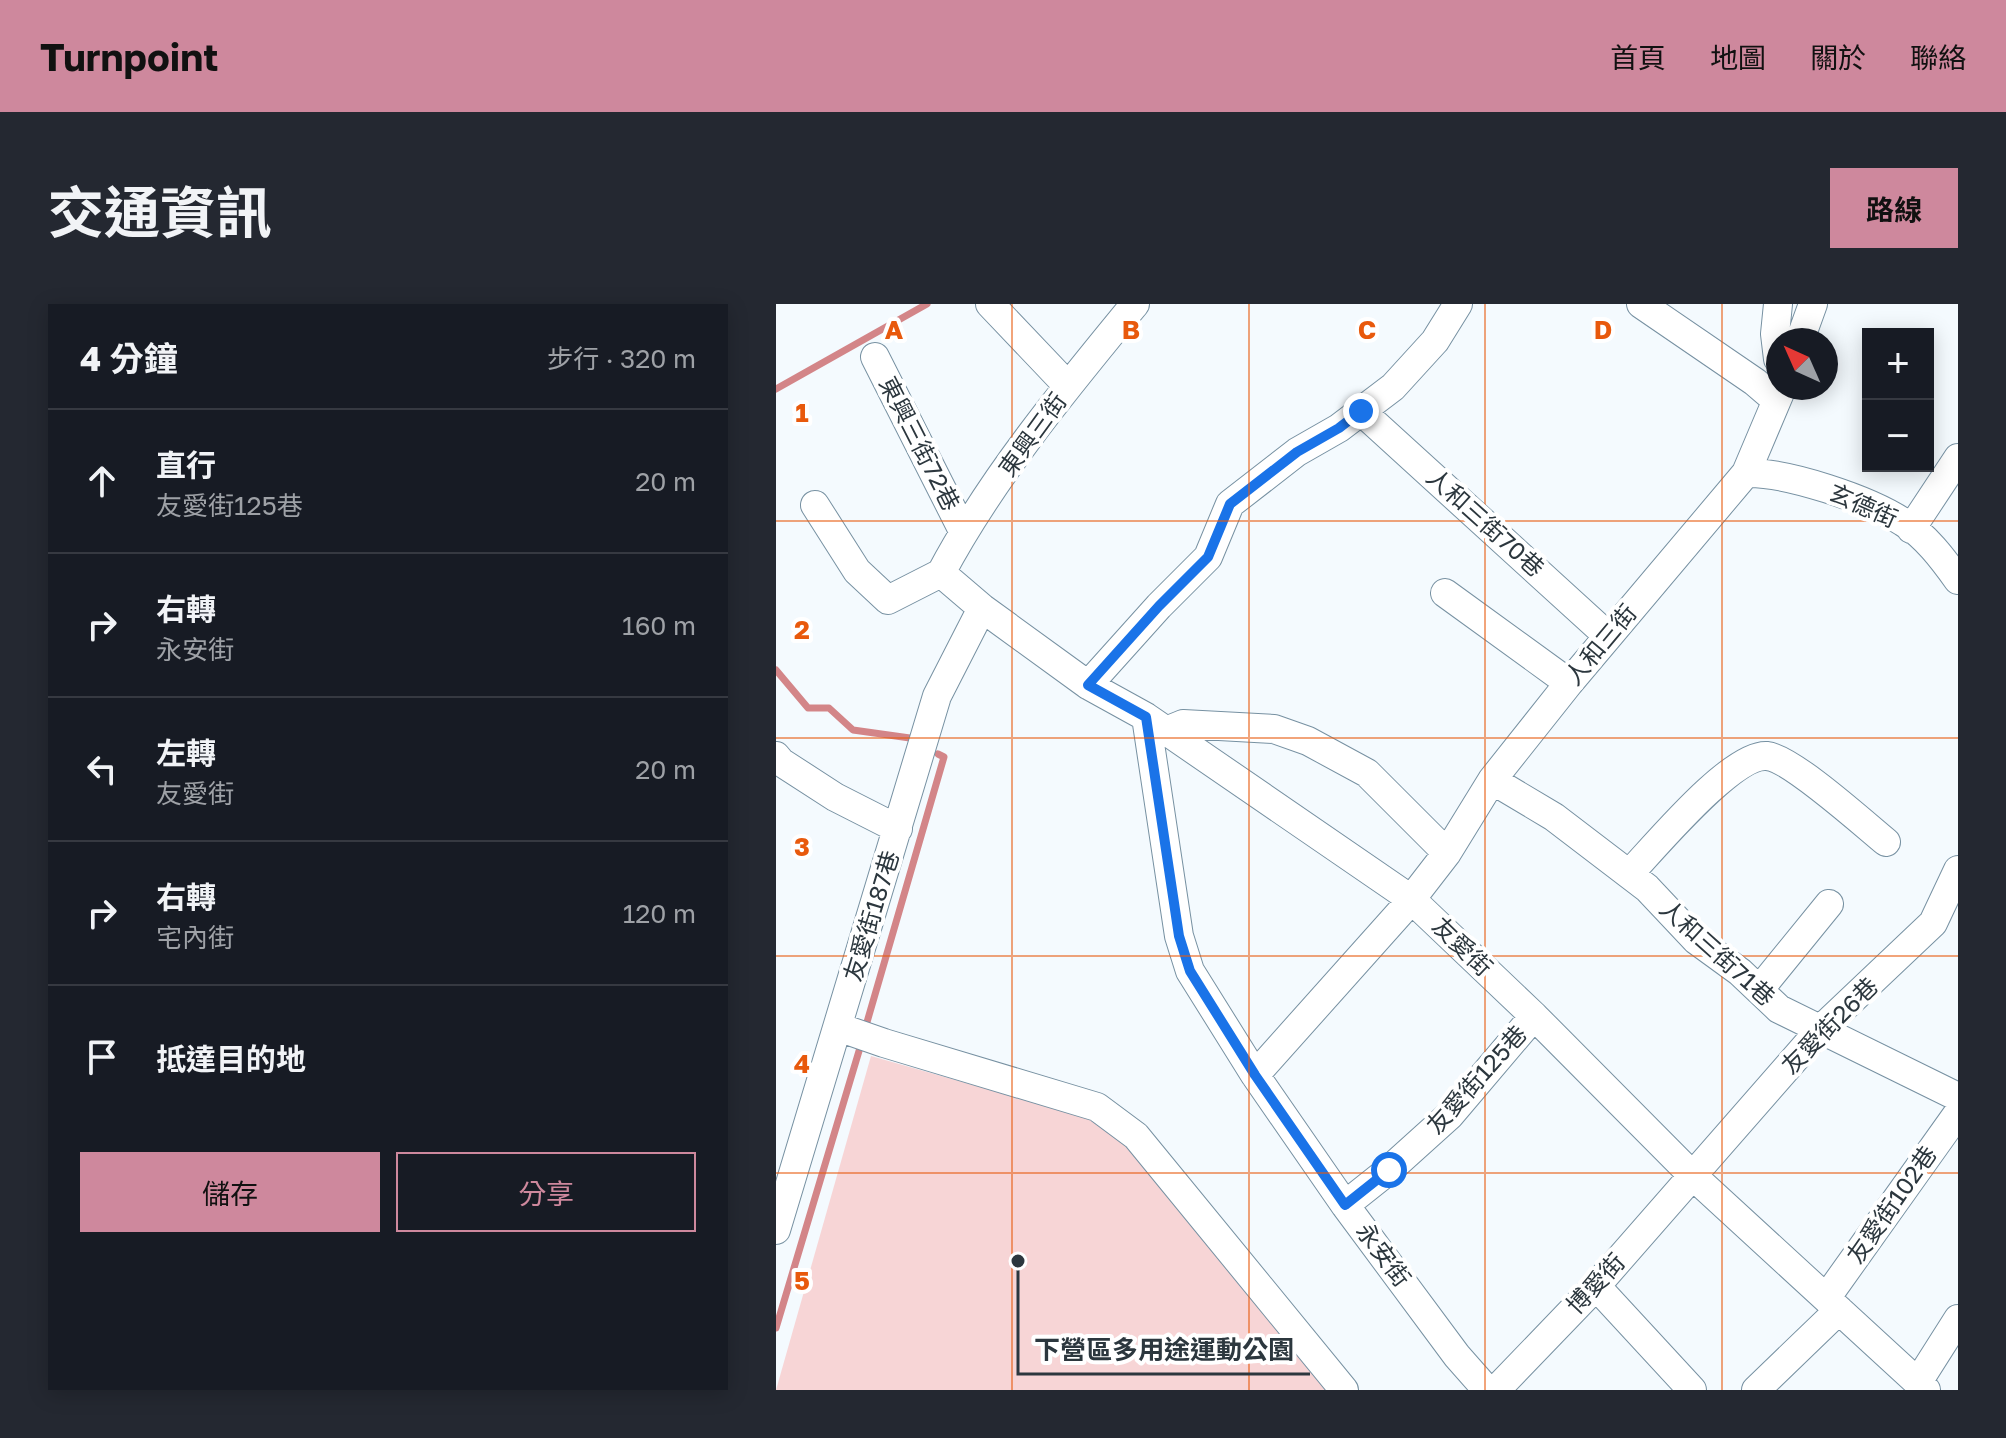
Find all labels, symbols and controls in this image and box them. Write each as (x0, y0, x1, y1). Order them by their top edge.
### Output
text: Turnpoint (40, 34, 218, 79)
text: 首頁 (1610, 41, 1666, 74)
text: 地圖 (1710, 41, 1766, 74)
text: 關於 (1810, 41, 1866, 74)
text: 聯絡 (1910, 41, 1966, 74)
button: 路線 (1830, 168, 1958, 248)
text: 交通資訊 (48, 178, 272, 245)
text: A (885, 314, 904, 345)
text: B (1122, 314, 1140, 345)
text: C (1358, 314, 1376, 345)
text: D (1594, 314, 1612, 345)
north arrow (1766, 328, 1838, 400)
map controls (1862, 328, 1934, 472)
button: + (1862, 328, 1934, 400)
text: 4 分鐘 (80, 338, 178, 378)
text: 步行 · 320 m (547, 343, 696, 374)
street label: 東興三街72巷 (874, 371, 967, 515)
street label: 東興三街 (992, 387, 1072, 481)
route end (1343, 393, 1379, 429)
text: 1 (795, 397, 809, 428)
button: − (1862, 400, 1934, 472)
text: 直行 (156, 447, 216, 483)
icon: ahead (80, 459, 124, 503)
street label: 人和三街70巷 (1421, 462, 1551, 582)
text: 20 m (635, 466, 696, 497)
street label: 玄德街 (1825, 477, 1902, 533)
text: 友愛街125巷 (156, 490, 303, 521)
text: 右轉 (156, 591, 216, 627)
street label: 人和三街 (1558, 598, 1642, 690)
icon: right (80, 603, 124, 647)
text: 160 m (622, 610, 696, 641)
text: 2 (794, 614, 810, 645)
text: 永安街 (156, 634, 234, 665)
text: 左轉 (156, 735, 216, 771)
icon: left (80, 747, 124, 791)
text: 20 m (635, 754, 696, 785)
text: 友愛街 (156, 778, 234, 809)
text: 3 (794, 831, 810, 862)
street label: 友愛街187巷 (837, 847, 904, 984)
text: 右轉 (156, 879, 216, 915)
icon: right (80, 891, 124, 935)
street label: 人和三街71巷 (1655, 893, 1781, 1011)
text: 120 m (623, 898, 696, 929)
street label: 友愛街 (1427, 910, 1499, 981)
text: 宅內街 (156, 922, 234, 953)
street label: 友愛街26巷 (1775, 971, 1883, 1079)
street label: 友愛街125巷 (1420, 1019, 1532, 1139)
icon: arrive (80, 1035, 124, 1079)
text: 抵達目的地 (156, 1041, 306, 1077)
text: 4 (794, 1048, 810, 1079)
street label: 友愛街102巷 (1840, 1140, 1942, 1268)
button: 儲存 (80, 1152, 380, 1232)
button: 分享 (396, 1152, 696, 1232)
route start (1371, 1152, 1407, 1188)
street label: 永安街 (1351, 1217, 1417, 1292)
street label: 博愛街 (1560, 1247, 1630, 1319)
text: 5 (794, 1265, 810, 1296)
callout: 下營區多用途運動公園 (1018, 1324, 1310, 1374)
text: 下營區多用途運動公園 (1034, 1334, 1294, 1365)

